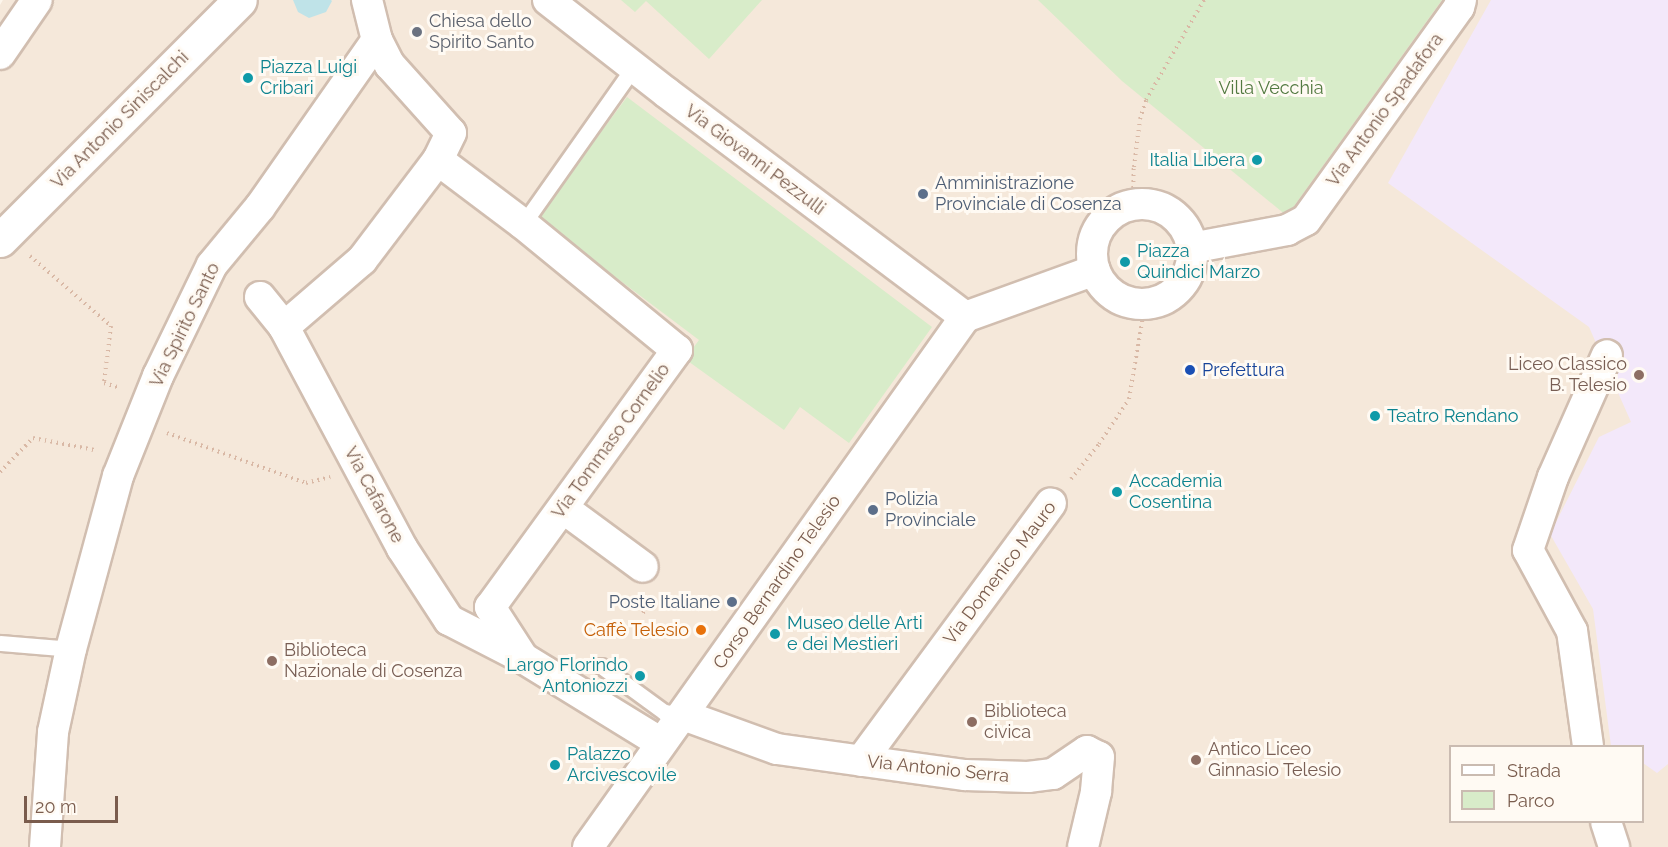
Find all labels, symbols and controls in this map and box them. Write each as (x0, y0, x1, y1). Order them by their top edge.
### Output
place label: Chiesa dello Spirito Santo (429, 11, 534, 54)
marker: Chiesa dello Spirito Santo (410, 25, 424, 39)
street label: Via Antonio Spadafora (1322, 29, 1448, 191)
street label: Via Antonio Siniscalchi (47, 47, 193, 193)
place label: Piazza Luigi Cribari (260, 57, 357, 100)
marker: Piazza Luigi Cribari (241, 71, 255, 85)
park label: Villa Vecchia (1218, 77, 1324, 99)
street label: Via Giovanni Pezzulli (681, 100, 829, 220)
place label: Italia Libera (1149, 149, 1245, 171)
marker: Italia Libera (1250, 153, 1264, 167)
place label: Amministrazione Provinciale di Cosenza (935, 173, 1121, 216)
marker: Amministrazione Provinciale di Cosenza (916, 187, 930, 201)
place label: Piazza Quindici Marzo (1137, 241, 1260, 284)
marker: Piazza Quindici Marzo (1118, 255, 1132, 269)
street label: Via Spirito Santo (146, 259, 224, 391)
place label: Liceo Classico B. Telesio (1508, 354, 1627, 397)
street label: Via Tommaso Cornelio (547, 359, 675, 523)
place label: Prefettura (1202, 359, 1285, 381)
marker: Prefettura (1183, 363, 1197, 377)
marker: Liceo Classico B. Telesio (1632, 368, 1646, 382)
place label: Teatro Rendano (1387, 405, 1518, 427)
marker: Teatro Rendano (1368, 409, 1382, 423)
street label: Via Cafarone (340, 443, 408, 547)
place label: Accademia Cosentina (1129, 471, 1222, 514)
marker: Accademia Cosentina (1110, 485, 1124, 499)
place label: Polizia Provinciale (885, 489, 976, 532)
street label: Corso Bernardino Telesio (709, 491, 845, 673)
street label: Via Domenico Mauro (939, 497, 1061, 649)
marker: Polizia Provinciale (866, 503, 880, 517)
place label: Poste Italiane (609, 591, 720, 613)
marker: Poste Italiane (725, 595, 739, 609)
place label: Museo delle Arti e dei Mestieri (787, 613, 923, 656)
place label: Caffè Telesio (583, 619, 689, 641)
marker: Caffè Telesio (694, 623, 708, 637)
marker: Museo delle Arti e dei Mestieri (768, 627, 782, 641)
place label: Biblioteca Nazionale di Cosenza (284, 640, 463, 682)
marker: Biblioteca Nazionale di Cosenza (265, 654, 279, 668)
place label: Largo Florindo Antoniozzi (506, 655, 628, 698)
marker: Largo Florindo Antoniozzi (633, 669, 647, 683)
place label: Biblioteca civica (984, 701, 1067, 744)
marker: Biblioteca civica (965, 715, 979, 729)
place label: Antico Liceo Ginnasio Telesio (1208, 739, 1342, 782)
place label: Palazzo Arcivescovile (567, 744, 677, 786)
legend (1449, 745, 1644, 823)
street label: Via Antonio Serra (866, 751, 1010, 787)
marker: Antico Liceo Ginnasio Telesio (1189, 753, 1203, 767)
marker: Palazzo Arcivescovile (548, 758, 562, 772)
text: Strada (1507, 760, 1561, 781)
scale bar (27, 784, 122, 822)
text: Parco (1507, 790, 1554, 811)
text: 20 m (35, 796, 77, 817)

